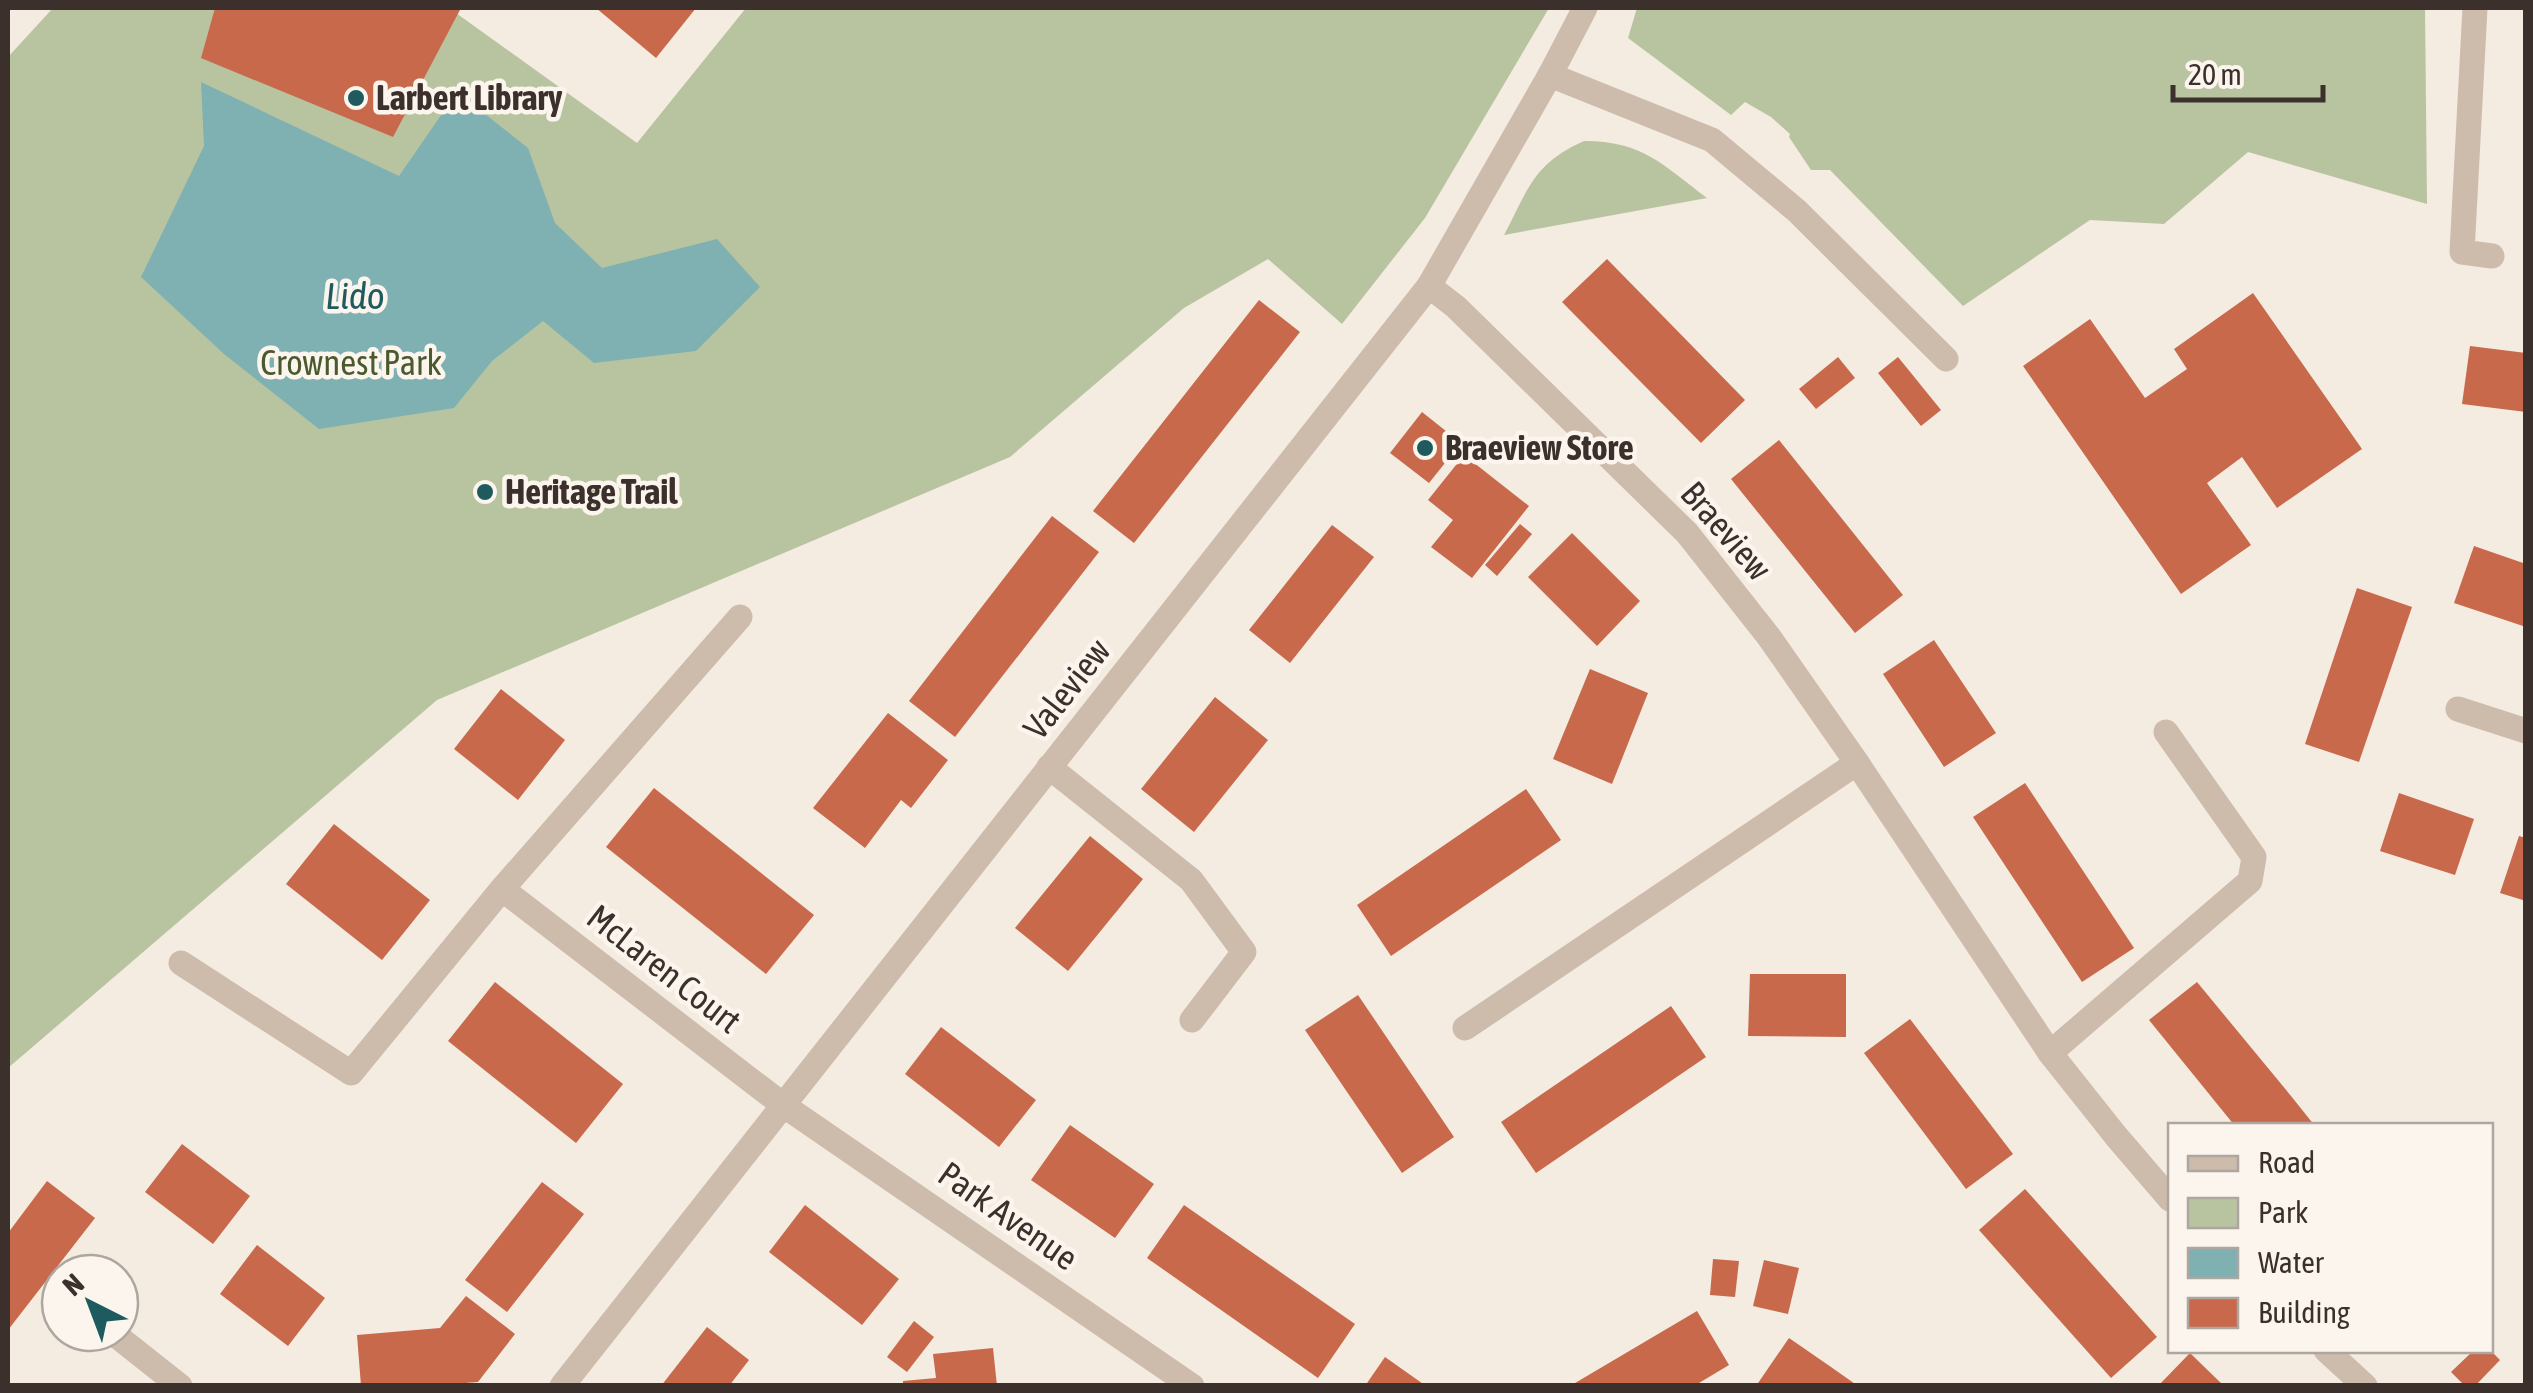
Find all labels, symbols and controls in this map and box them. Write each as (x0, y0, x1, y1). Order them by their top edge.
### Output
scale bar (2173, 40, 2323, 102)
text: 20 m (2188, 57, 2242, 91)
place label: Larbert Library (376, 77, 563, 117)
marker: Larbert Library (345, 87, 367, 109)
water label: Lido (325, 274, 385, 317)
park label: Crownest Park (260, 342, 442, 382)
place label: Braeview Store (1445, 427, 1634, 467)
marker: Braeview Store (1414, 437, 1436, 459)
place label: Heritage Trail (505, 471, 678, 511)
street label: Braeview (1673, 473, 1780, 588)
marker: Heritage Trail (474, 481, 496, 503)
street label: Valeview (1015, 630, 1118, 746)
street label: McLaren Court (580, 896, 749, 1040)
legend (2168, 1123, 2493, 1353)
text: Road (2258, 1145, 2315, 1179)
street label: Park Avenue (932, 1153, 1086, 1277)
text: Park (2258, 1195, 2308, 1229)
text: Water (2258, 1245, 2325, 1279)
north arrow (40, 1253, 140, 1353)
text: N (56, 1267, 90, 1302)
text: Building (2258, 1295, 2350, 1329)

